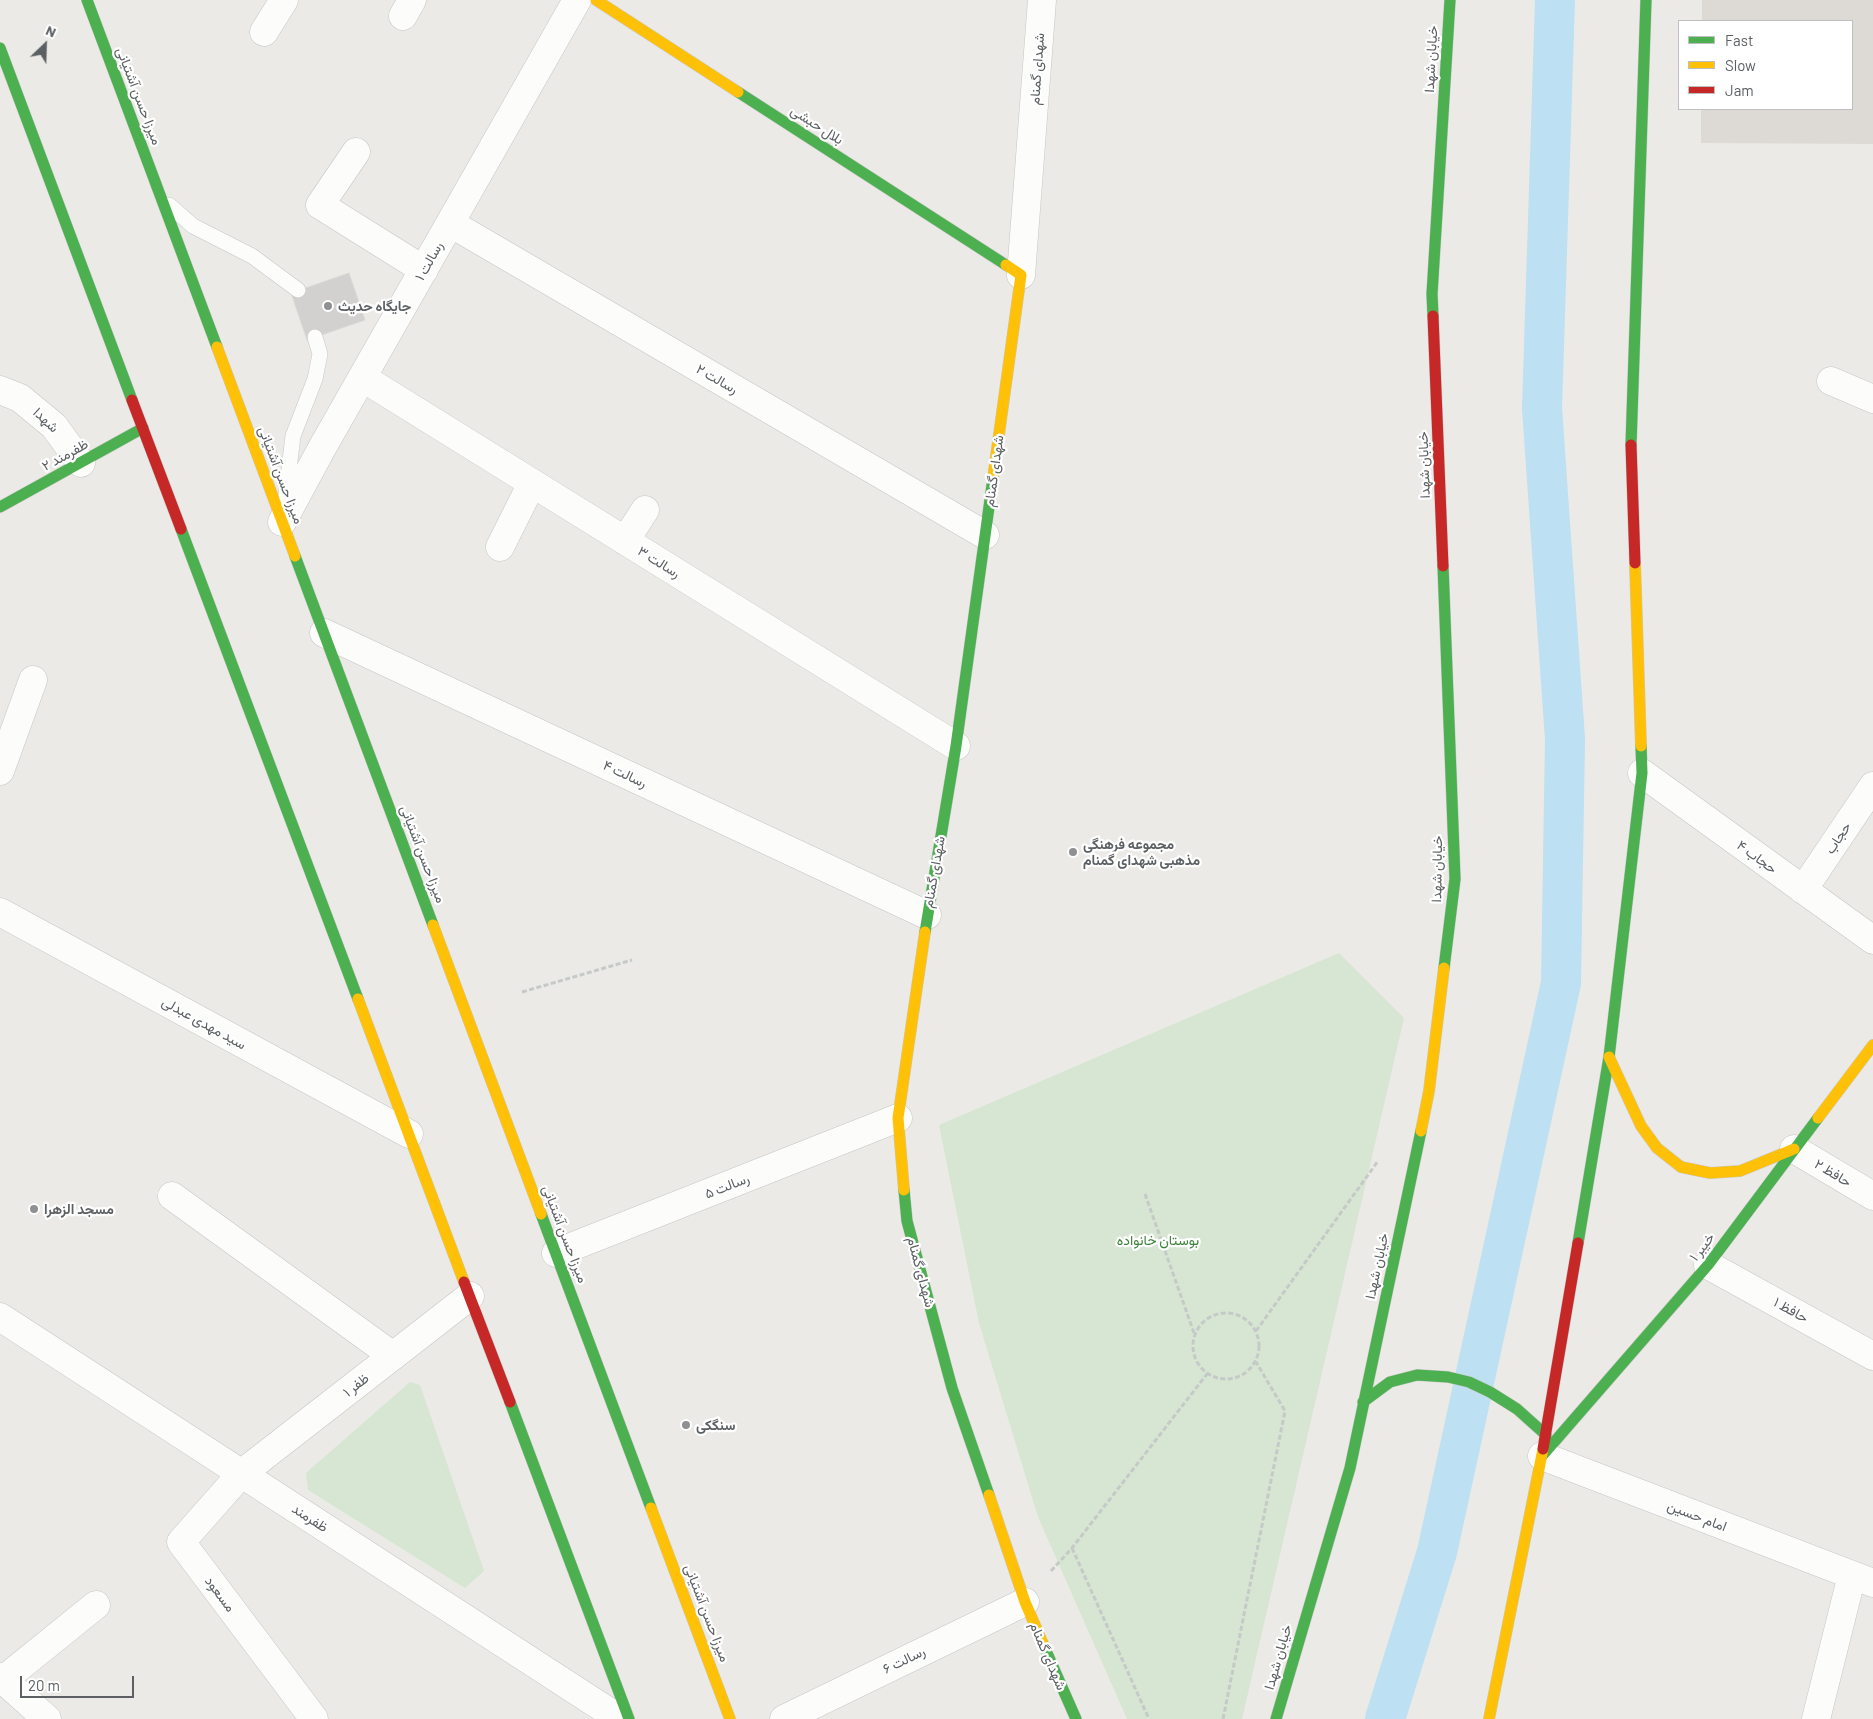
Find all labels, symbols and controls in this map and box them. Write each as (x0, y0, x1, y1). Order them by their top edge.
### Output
north arrow (20, 20, 70, 70)
legend (1678, 20, 1853, 110)
text: N (44, 21, 59, 40)
street label: خیابان شهدا (1421, 25, 1441, 93)
text: Fast (1725, 31, 1753, 49)
street label: شهدای گمنام (1026, 32, 1048, 106)
street label: میرزا حسن آشتیانی (113, 45, 165, 147)
text: Slow (1725, 56, 1756, 74)
text: Jam (1725, 81, 1754, 99)
street label: بلال حبشی (787, 102, 847, 148)
street label: رسالت ۱ (411, 238, 447, 284)
place label: جایگاه حدیث (338, 298, 411, 314)
marker: جایگاه حدیث (322, 300, 334, 312)
street label: رسالت ۲ (693, 360, 741, 398)
street label: شهدا (30, 404, 62, 436)
street label: میرزا حسن آشتیانی (255, 424, 307, 526)
street label: خیابان شهدا (1414, 431, 1434, 499)
street label: شهدای گمنام (981, 434, 1007, 508)
street label: ظفرمند ۲ (39, 435, 91, 475)
street label: رسالت ۳ (634, 542, 684, 582)
street label: رسالت ۴ (600, 757, 650, 791)
street label: میرزا حسن آشتیانی (397, 803, 449, 905)
street label: حجاب (1821, 819, 1855, 857)
street label: شهدای گمنام (919, 835, 949, 909)
street label: خیابان شهدا (1428, 835, 1446, 903)
place label: مجموعه فرهنگی مذهبی شهدای گمنام (1083, 836, 1200, 869)
street label: حجاب ۴ (1734, 837, 1780, 877)
marker: مجموعه فرهنگی مذهبی شهدای گمنام (1067, 846, 1079, 858)
street label: سید مهدی عبدلی (159, 993, 249, 1053)
street label: حافظ ۲ (1811, 1155, 1855, 1191)
street label: رسالت ۵ (702, 1170, 752, 1202)
street label: میرزا حسن آشتیانی (539, 1183, 591, 1285)
place label: مسجد الزهرا (44, 1201, 114, 1217)
marker: مسجد الزهرا (28, 1203, 40, 1215)
street label: خیبر ۱ (1686, 1229, 1718, 1265)
park label: بوستان خانواده (1117, 1232, 1199, 1248)
street label: خیابان شهدا (1362, 1232, 1392, 1300)
street label: شهدای گمنام (904, 1235, 938, 1309)
street label: حافظ ۱ (1771, 1294, 1811, 1326)
street label: ظفر ۱ (340, 1370, 372, 1400)
place label: سنگکی (696, 1417, 735, 1433)
marker: سنگکی (680, 1419, 692, 1431)
street label: امام حسین (1665, 1497, 1729, 1535)
street label: ظفرمند (289, 1500, 331, 1536)
street label: میرزا حسن آشتیانی (681, 1562, 733, 1664)
street label: مسعود (201, 1573, 239, 1615)
street label: شهدای گمنام (1026, 1619, 1070, 1693)
street label: خیابان شهدا (1261, 1623, 1295, 1691)
street label: رسالت ۶ (880, 1643, 928, 1677)
scale bar (22, 1666, 136, 1698)
text: 20 m (28, 1676, 60, 1694)

